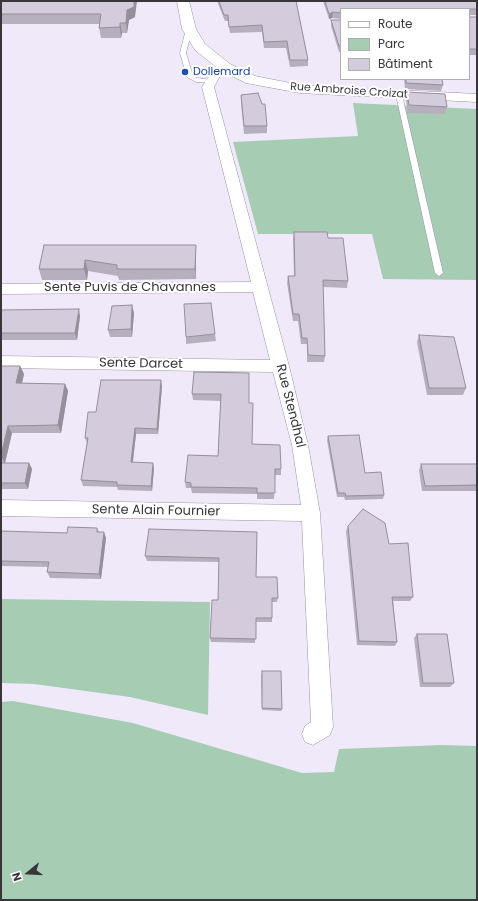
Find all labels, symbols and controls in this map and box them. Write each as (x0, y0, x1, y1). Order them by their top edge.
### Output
legend (340, 8, 470, 80)
text: Route (378, 15, 412, 32)
text: Parc (378, 35, 405, 52)
text: Bâtiment (378, 55, 433, 72)
place label: Dollemard (193, 65, 250, 79)
marker: Dollemard (180, 67, 190, 77)
street label: Rue Ambroise Croizat (290, 80, 408, 102)
street label: Sente Puvis de Chavannes (44, 280, 216, 296)
street label: Sente Darcet (99, 355, 183, 373)
street label: Rue Stendhal (272, 363, 308, 449)
street label: Sente Alain Fournier (92, 502, 220, 520)
north arrow (8, 853, 48, 893)
text: N (8, 870, 25, 883)

